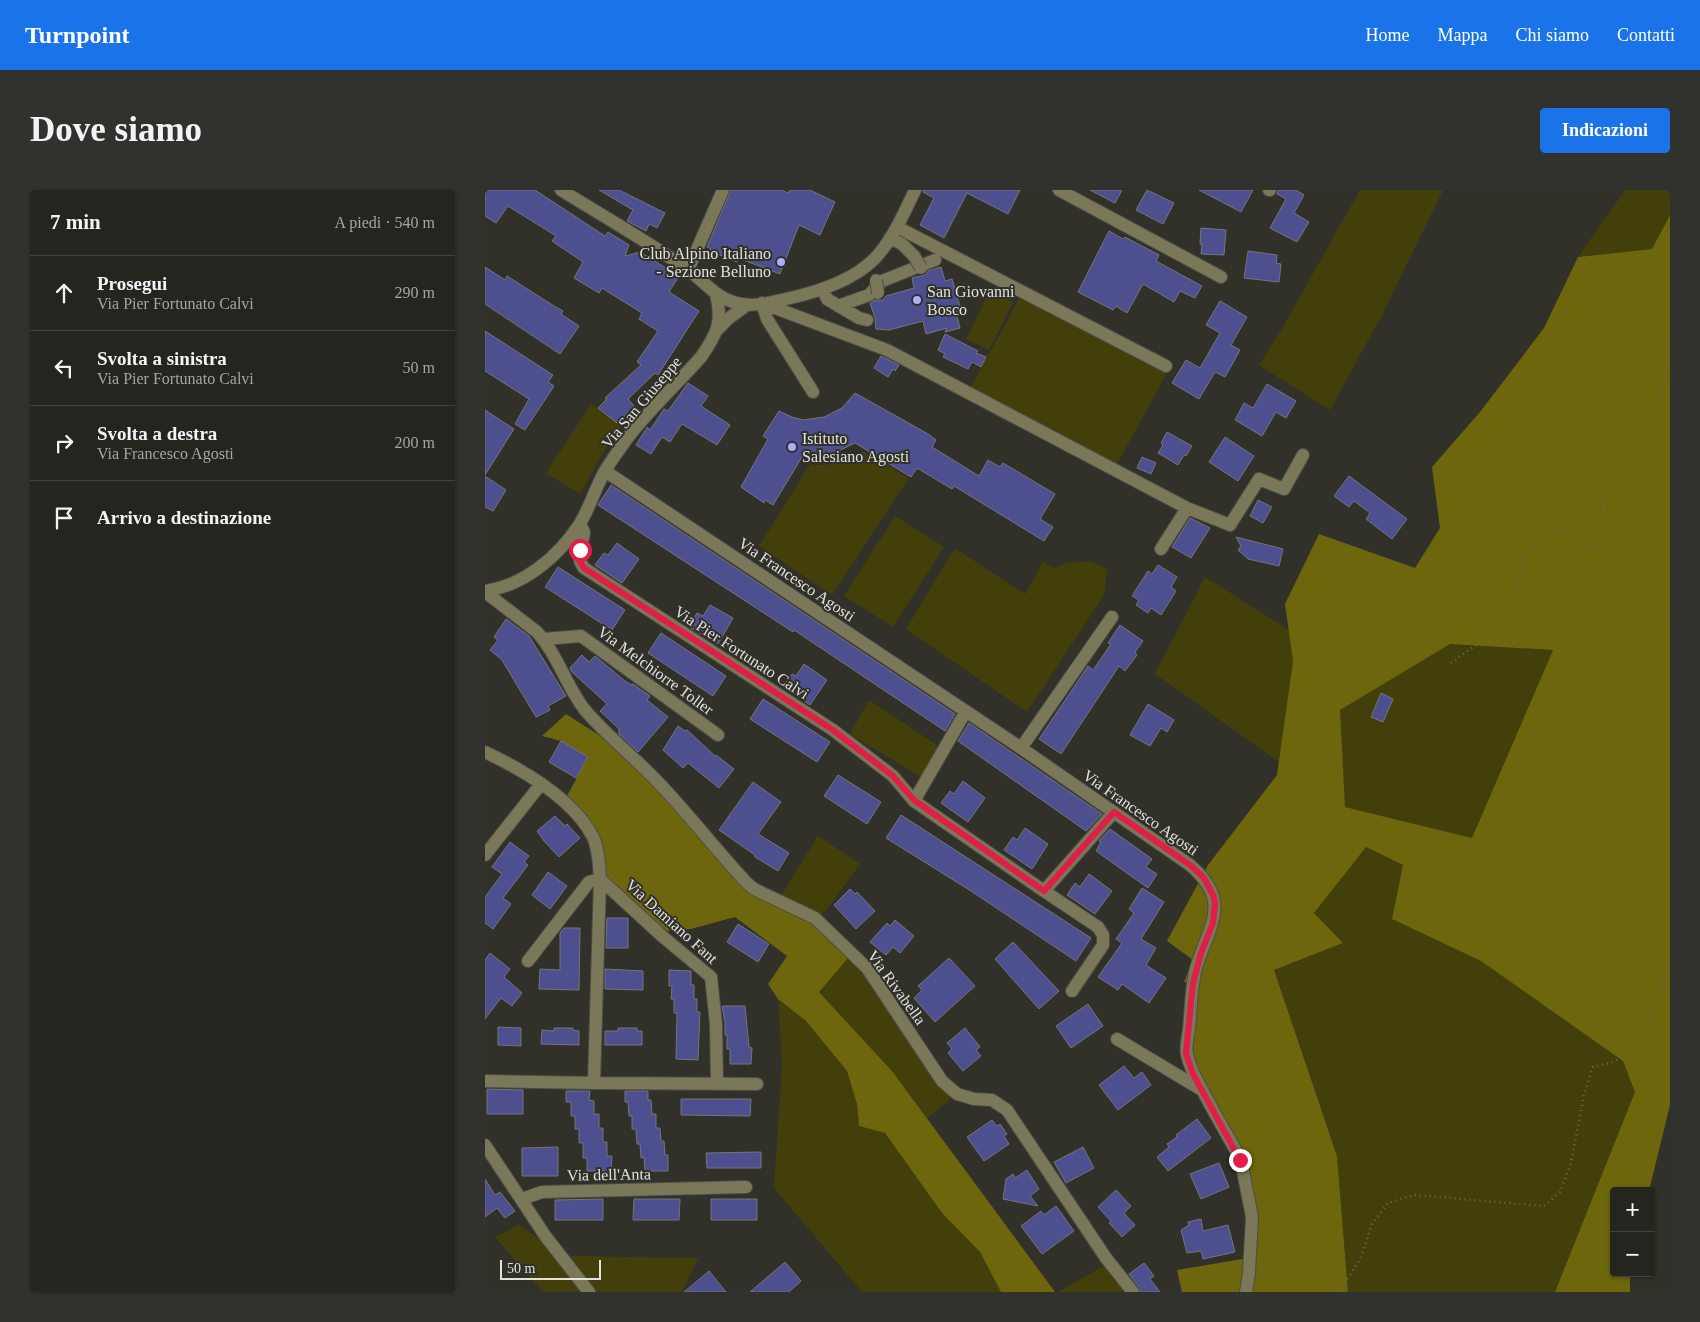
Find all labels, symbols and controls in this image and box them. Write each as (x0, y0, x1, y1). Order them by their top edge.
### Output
text: Turnpoint (25, 22, 130, 48)
text: Home (1366, 25, 1410, 45)
text: Mappa (1438, 25, 1487, 45)
text: Chi siamo (1515, 25, 1589, 45)
text: Contatti (1617, 25, 1675, 45)
button: Indicazioni (1540, 108, 1670, 153)
text: Dove siamo (30, 110, 202, 149)
text: 7 min (50, 210, 101, 234)
text: A piedi · 540 m (335, 214, 435, 231)
place label: Club Alpino Italiano - Sezione Belluno (639, 245, 771, 280)
marker: Club Alpino Italiano - Sezione Belluno (775, 256, 787, 268)
text: Prosegui (97, 273, 167, 294)
icon: ahead (50, 279, 78, 307)
place label: San Giovanni Bosco (927, 283, 1015, 318)
text: 290 m (395, 284, 435, 301)
marker: San Giovanni Bosco (911, 294, 923, 306)
text: Via Pier Fortunato Calvi (97, 295, 254, 312)
text: Svolta a sinistra (97, 348, 227, 369)
street label: Via San Giuseppe (598, 353, 685, 452)
icon: left (50, 354, 78, 382)
text: 50 m (403, 359, 435, 376)
text: Via Pier Fortunato Calvi (97, 370, 254, 387)
text: Svolta a destra (97, 423, 217, 444)
icon: right (50, 429, 78, 457)
place label: Istituto Salesiano Agosti (802, 430, 910, 466)
text: 200 m (395, 434, 435, 451)
marker: Istituto Salesiano Agosti (786, 441, 798, 453)
text: Via Francesco Agosti (97, 445, 234, 462)
icon: arrive (50, 504, 78, 532)
text: Arrivo a destinazione (97, 507, 271, 528)
street label: Via Francesco Agosti (735, 534, 859, 626)
route start (569, 539, 592, 562)
street label: Via Pier Fortunato Calvi (671, 603, 813, 703)
street label: Via Melchiorre Toller (595, 623, 717, 718)
street label: Via Francesco Agosti (1079, 766, 1202, 860)
street label: Via Damiano Fant (622, 876, 721, 967)
street label: Via Rivabella (864, 947, 929, 1028)
route end (1229, 1149, 1252, 1172)
street label: Via dell'Anta (567, 1165, 651, 1184)
map controls (1610, 1187, 1655, 1277)
button: + (1610, 1187, 1655, 1232)
button: − (1610, 1232, 1655, 1277)
scale bar (500, 1257, 601, 1280)
text: 50 m (507, 1261, 535, 1276)

